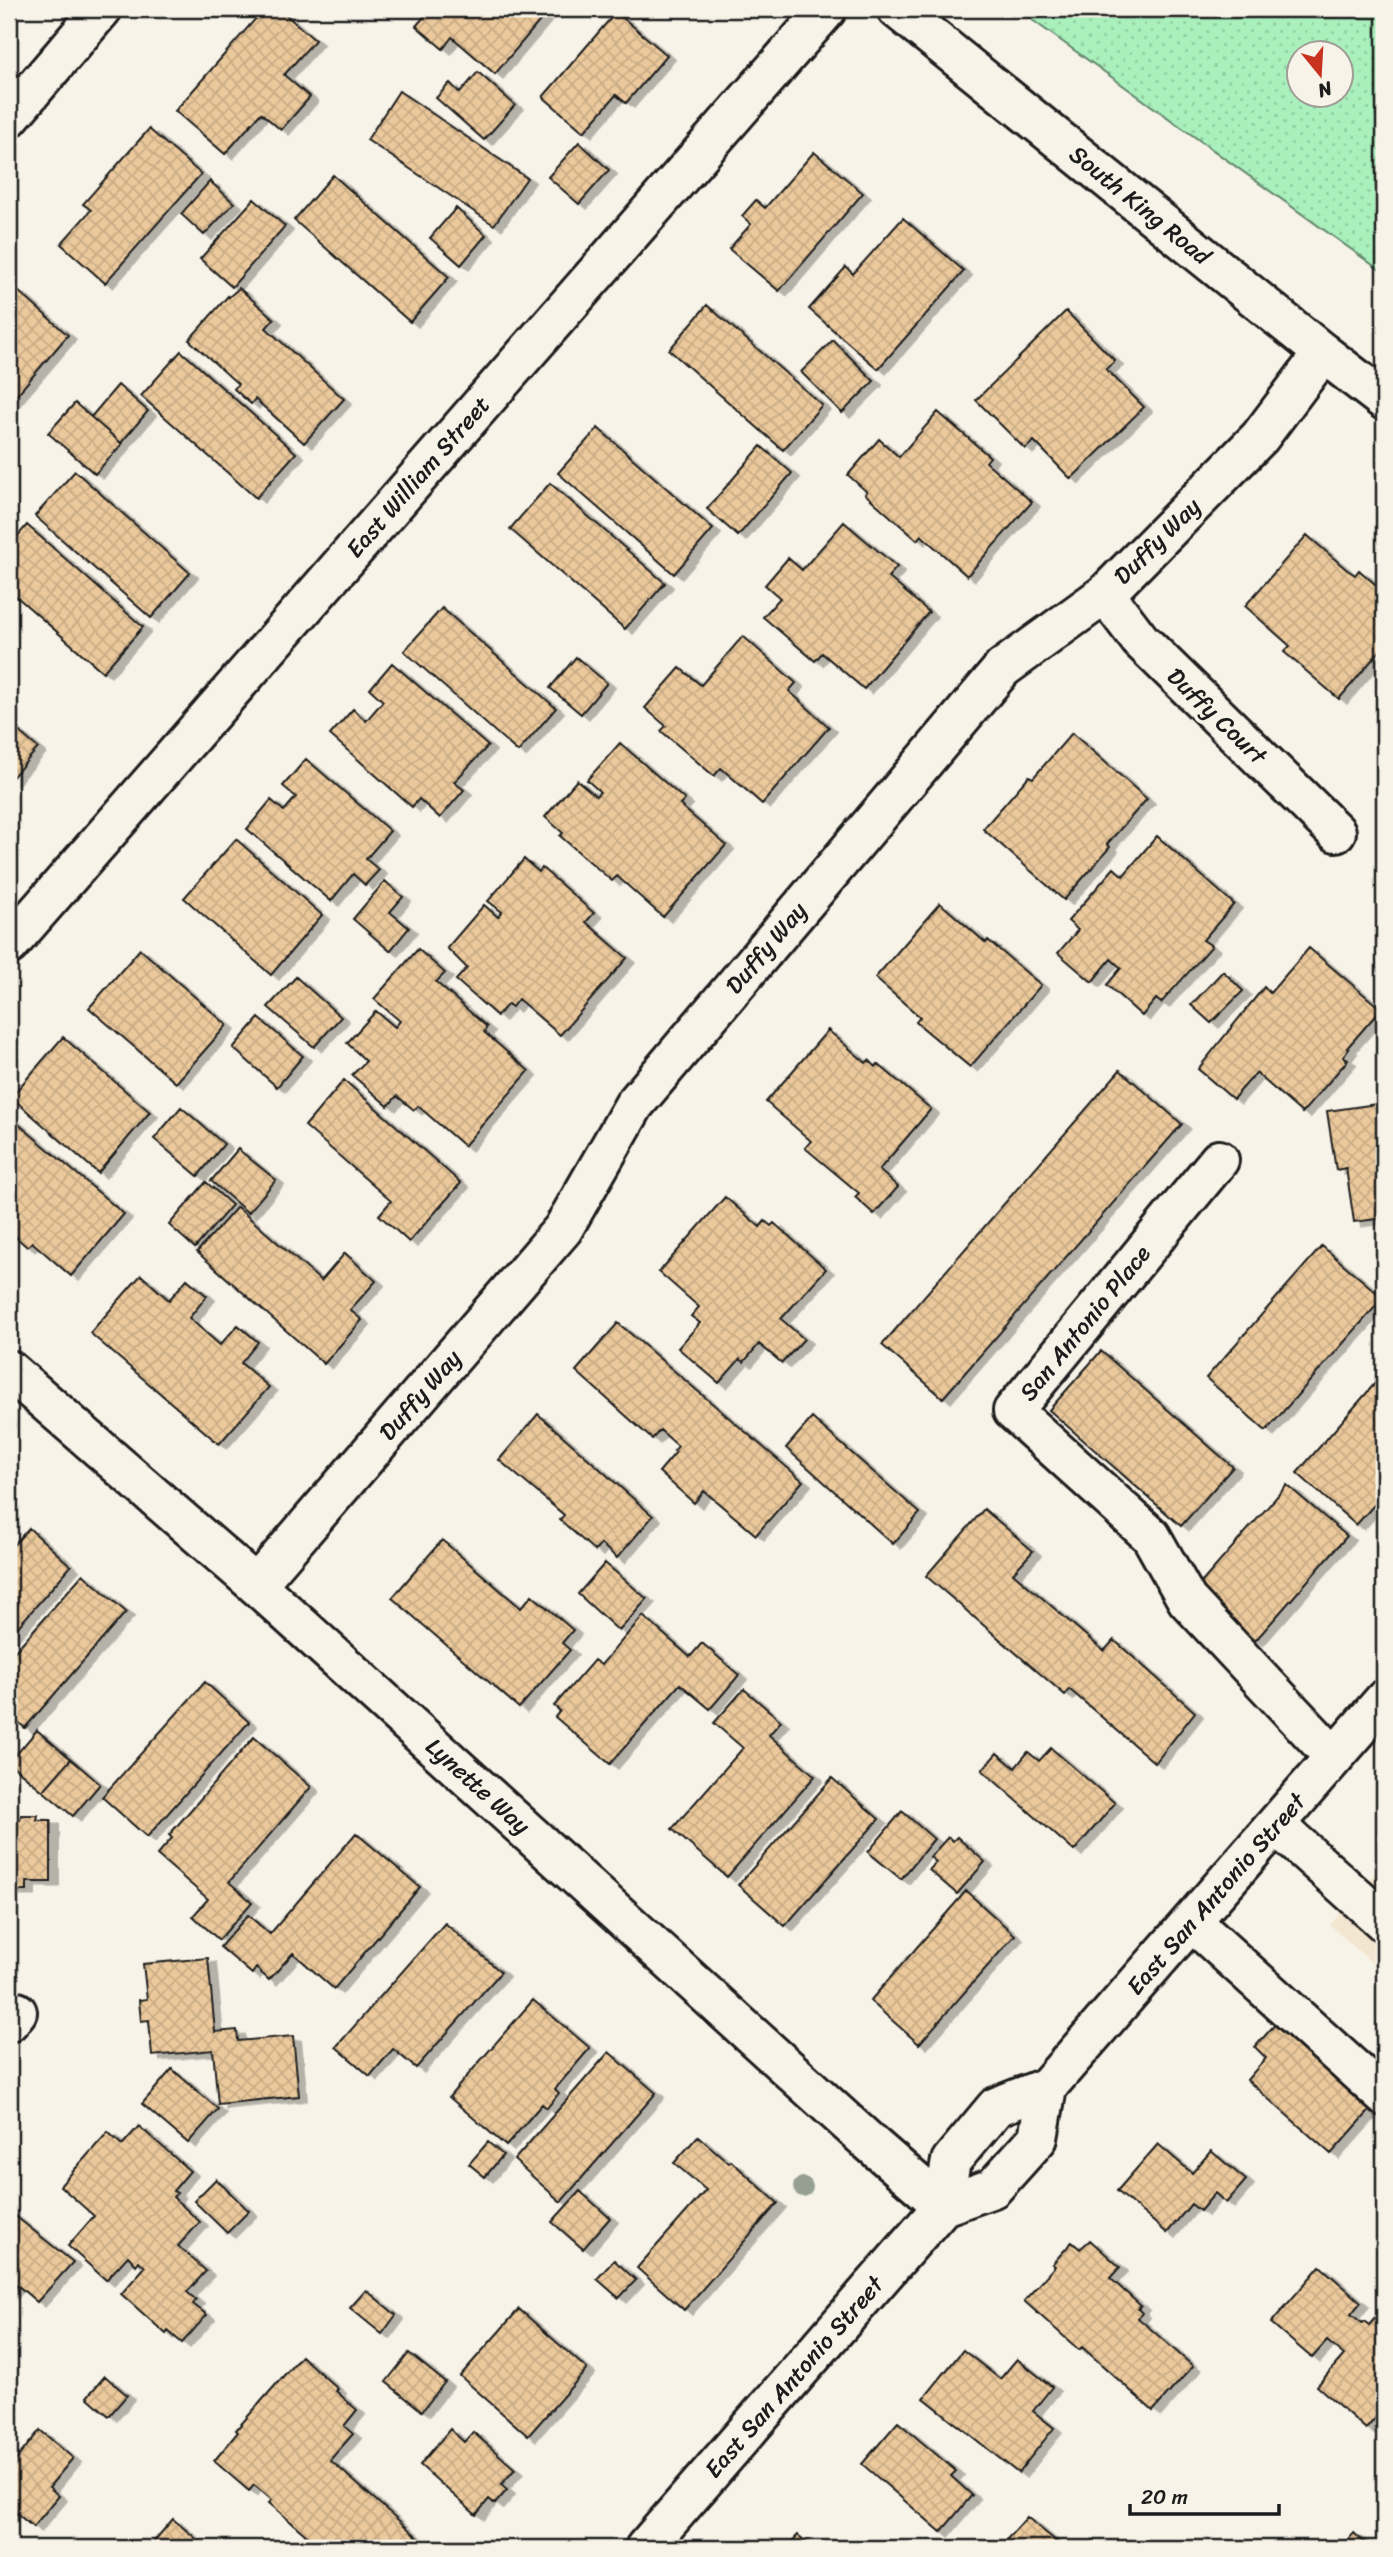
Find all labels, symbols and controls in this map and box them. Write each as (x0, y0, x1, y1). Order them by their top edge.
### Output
north arrow (1284, 38, 1354, 108)
text: N (1313, 72, 1337, 108)
street label: South King Road (1059, 134, 1222, 277)
street label: East William Street (335, 386, 501, 568)
street label: Duffy Way (1103, 487, 1211, 595)
street label: Duffy Court (1157, 657, 1278, 776)
street label: Duffy Way (714, 892, 818, 1004)
street label: San Antonio Place (1008, 1235, 1162, 1411)
street label: Duffy Way (368, 1339, 472, 1450)
street label: Lynette Way (416, 1727, 541, 1846)
street label: East San Antonio Street (1116, 1782, 1317, 2005)
street label: East San Antonio Street (694, 2265, 895, 2488)
scale bar (1130, 2473, 1279, 2517)
text: 20 m (1141, 2478, 1188, 2516)

